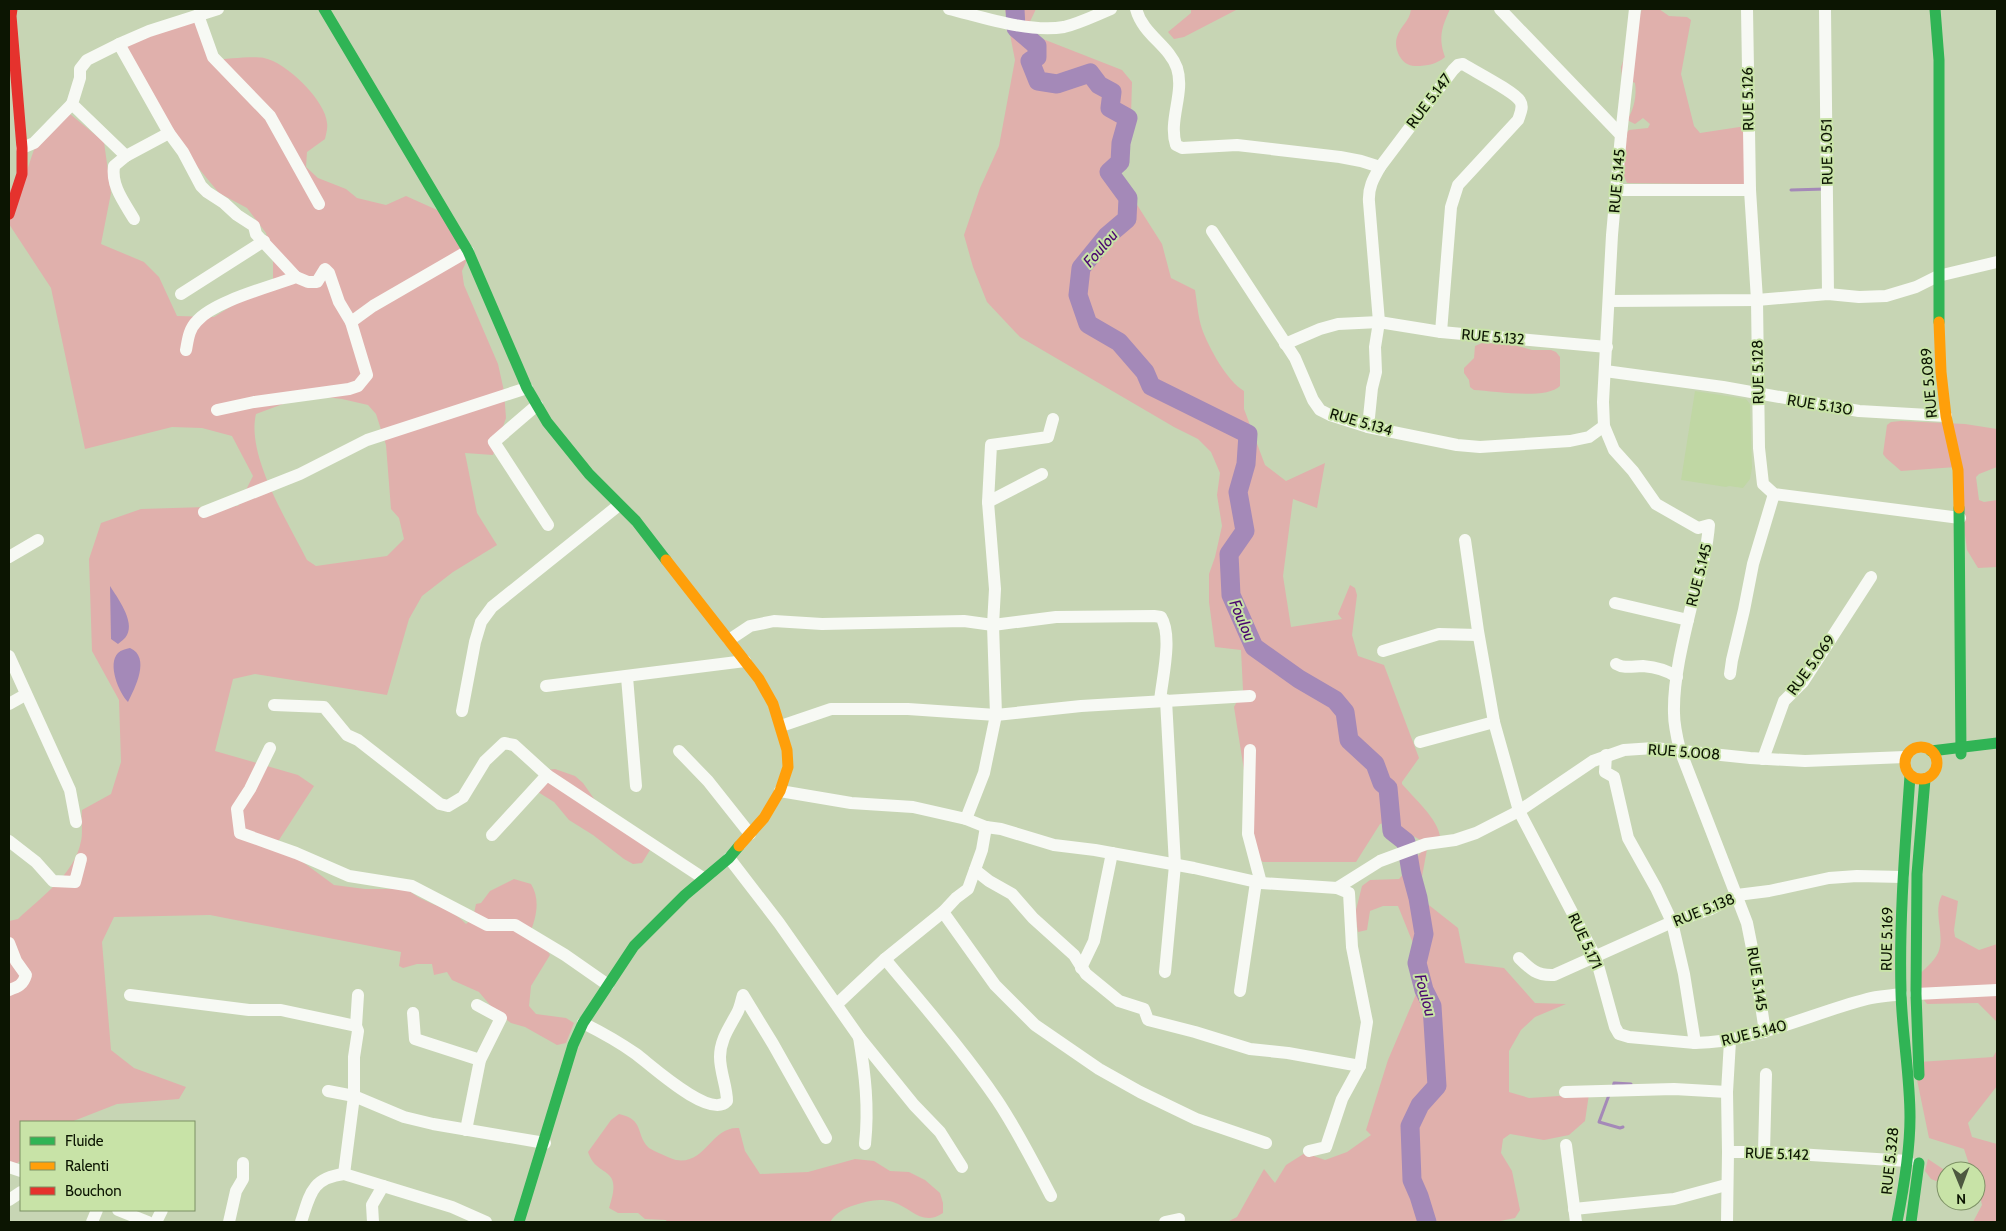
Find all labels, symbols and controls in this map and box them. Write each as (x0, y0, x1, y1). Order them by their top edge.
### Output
street label: RUE 5.126 (1738, 67, 1758, 131)
street label: RUE 5.147 (1403, 70, 1456, 132)
street label: RUE 5.051 (1817, 119, 1837, 185)
street label: RUE 5.145 (1605, 148, 1629, 214)
water label: Foulou (1079, 226, 1122, 271)
street label: RUE 5.132 (1461, 325, 1526, 349)
street label: RUE 5.128 (1748, 340, 1768, 404)
street label: RUE 5.089 (1917, 347, 1941, 419)
street label: RUE 5.130 (1786, 391, 1854, 419)
street label: RUE 5.134 (1328, 404, 1395, 440)
street label: RUE 5.145 (1682, 542, 1716, 608)
water label: Foulou (1225, 597, 1260, 644)
street label: RUE 5.069 (1783, 631, 1839, 699)
street label: RUE 5.008 (1647, 740, 1721, 764)
street label: RUE 5.138 (1671, 890, 1737, 930)
street label: RUE 5.169 (1877, 907, 1897, 971)
street label: RUE 5.171 (1564, 910, 1606, 972)
street label: RUE 5.145 (1743, 946, 1771, 1012)
water label: Foulou (1411, 972, 1440, 1019)
street label: RUE 5.140 (1719, 1016, 1789, 1050)
legend (20, 1121, 195, 1211)
street label: RUE 5.328 (1878, 1126, 1902, 1196)
text: Fluide (65, 1132, 104, 1150)
street label: RUE 5.142 (1745, 1144, 1809, 1164)
text: Ralenti (65, 1157, 109, 1175)
north arrow (1936, 1161, 1986, 1211)
text: Bouchon (65, 1182, 122, 1200)
text: N (1956, 1190, 1966, 1208)

